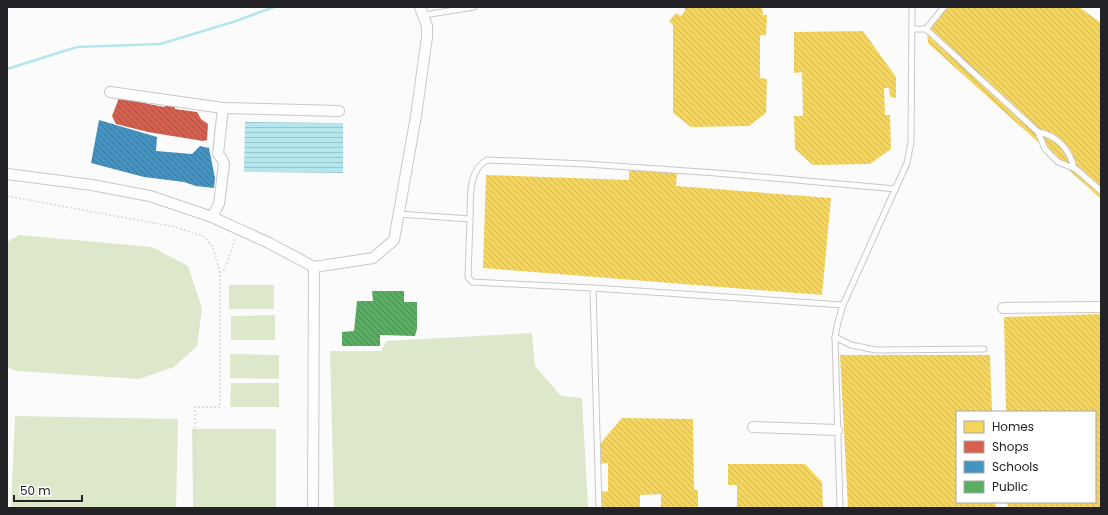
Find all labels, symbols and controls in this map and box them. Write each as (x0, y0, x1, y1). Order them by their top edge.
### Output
legend (956, 411, 1096, 503)
text: Homes (992, 418, 1034, 435)
text: Shops (992, 438, 1029, 455)
text: Schools (992, 458, 1039, 475)
scale bar (14, 477, 82, 503)
text: Public (992, 478, 1028, 495)
text: 50 m (20, 482, 51, 499)

